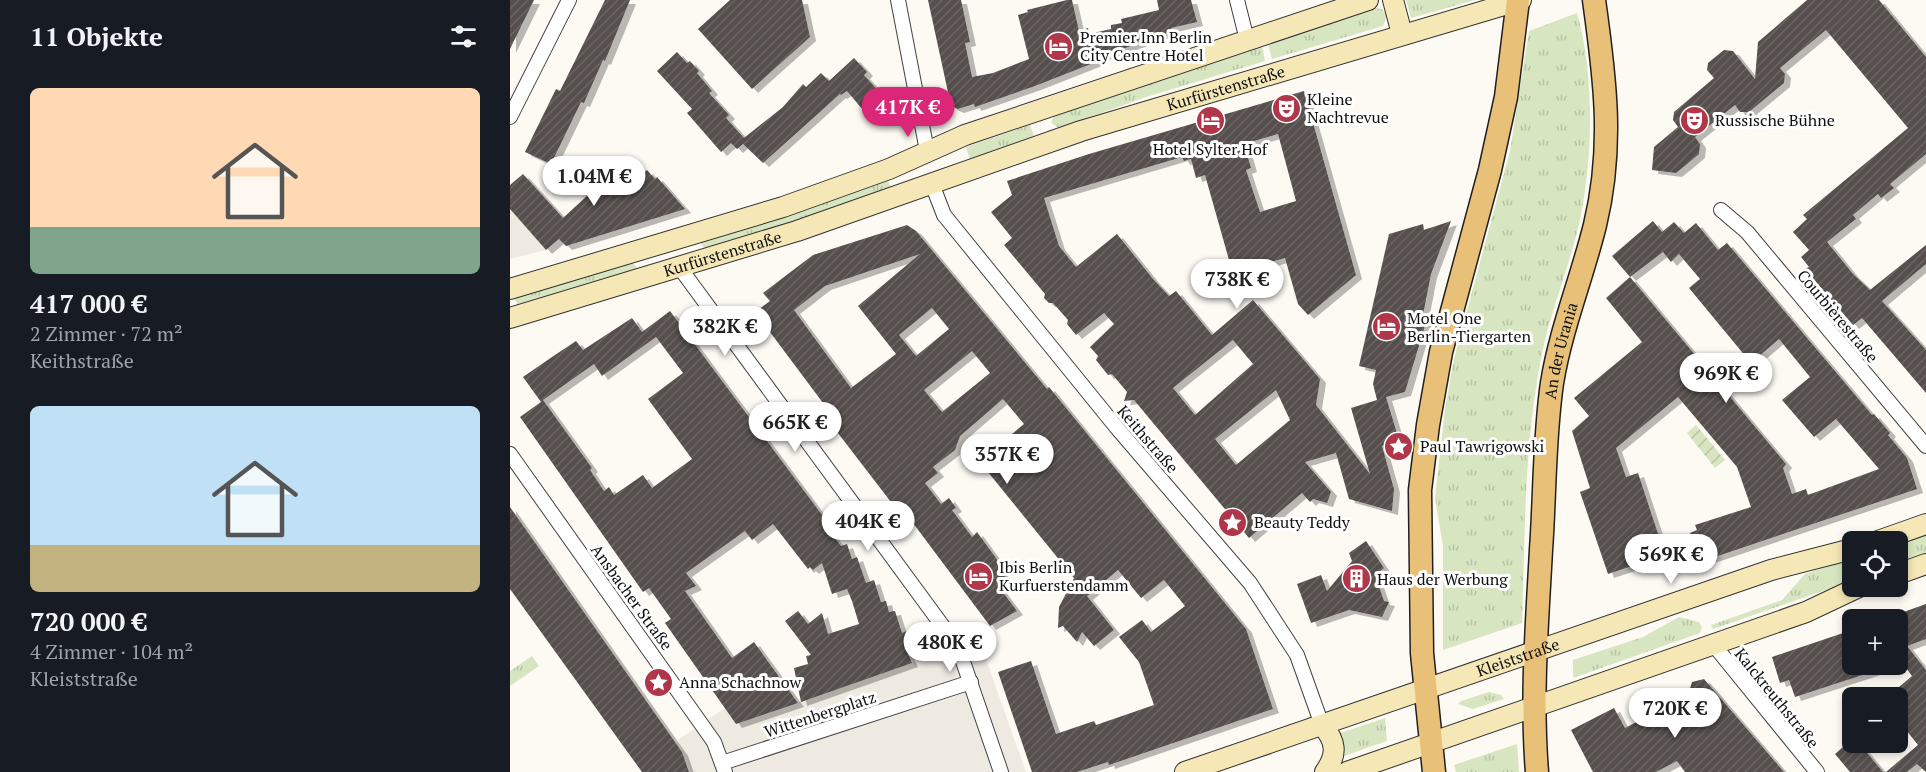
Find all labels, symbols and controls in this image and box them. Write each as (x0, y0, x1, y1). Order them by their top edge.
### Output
text: 11 Objekte (30, 19, 163, 53)
icon: filters (447, 20, 480, 53)
place label: Premier Inn Berlin City Centre Hotel (1080, 26, 1213, 66)
hotel icon: Premier Inn Berlin City Centre Hotel (1043, 30, 1075, 62)
street label: Kurfürstenstraße (1164, 60, 1288, 116)
pin: 417K € (859, 87, 957, 138)
place label: Kleine Nachtrevue (1307, 88, 1389, 128)
theatre icon: Kleine Nachtrevue (1270, 92, 1302, 124)
text: 417K € (876, 93, 940, 120)
theatre icon: Russische Bühne (1678, 104, 1710, 136)
hotel icon: Hotel Sylter Hof (1194, 105, 1226, 137)
place label: Russische Bühne (1715, 109, 1835, 131)
icon: home (201, 127, 309, 235)
place label: Hotel Sylter Hof (1153, 138, 1269, 160)
pin: 1.04M € (539, 156, 649, 207)
text: 1.04M € (556, 162, 632, 189)
street label: Kurfürstenstraße (661, 225, 784, 282)
pin: 738K € (1188, 259, 1286, 310)
text: 738K € (1205, 265, 1269, 292)
street label: Courbièrestraße (1793, 265, 1883, 367)
text: 417 000 € (30, 286, 147, 320)
street label: An der Urania (1539, 300, 1583, 400)
pin: 382K € (676, 306, 774, 357)
place label: Motel One Berlin-Tiergarten (1407, 307, 1531, 347)
hotel icon: Motel One Berlin-Tiergarten (1370, 311, 1402, 343)
text: 382K € (693, 312, 757, 339)
text: 2 Zimmer · 72 m² (30, 320, 183, 347)
text: Keithstraße (30, 347, 134, 374)
pin: 969K € (1677, 353, 1775, 404)
text: 969K € (1694, 359, 1758, 386)
street label: Keithstraße (1112, 400, 1184, 478)
pin: 665K € (746, 402, 844, 453)
text: 665K € (763, 408, 827, 435)
place icon: Paul Tawrigowski (1383, 430, 1415, 462)
pin: 357K € (958, 434, 1056, 485)
place label: Paul Tawrigowski (1420, 435, 1545, 457)
text: 357K € (975, 440, 1039, 467)
icon: home (201, 445, 309, 553)
pin: 404K € (819, 501, 917, 552)
place icon: Beauty Teddy (1217, 506, 1249, 538)
text: 404K € (836, 507, 900, 534)
place label: Beauty Teddy (1254, 511, 1351, 533)
map controls (1842, 531, 1908, 753)
button: locate (1842, 531, 1908, 597)
pin: 569K € (1622, 534, 1720, 585)
street label: Ansbacher Straße (586, 540, 678, 654)
text: 569K € (1639, 540, 1703, 567)
place label: Ibis Berlin Kurfuerstendamm (999, 556, 1129, 596)
hotel icon: Ibis Berlin Kurfuerstendamm (962, 560, 994, 592)
building icon: Haus der Werbung (1340, 563, 1372, 595)
place label: Haus der Werbung (1377, 568, 1508, 590)
text: 720 000 € (30, 604, 147, 638)
button: + (1842, 609, 1908, 675)
pin: 480K € (901, 622, 999, 673)
text: 480K € (918, 628, 982, 655)
street label: Kleiststraße (1473, 633, 1562, 682)
text: 4 Zimmer · 104 m² (30, 638, 193, 665)
street label: Kalckreuthstraße (1730, 643, 1824, 753)
text: Kleiststraße (30, 665, 138, 692)
place icon: Anna Schachnow (642, 666, 674, 698)
place label: Anna Schachnow (679, 671, 801, 693)
street label: Wittenbergplatz (761, 686, 879, 742)
button: − (1842, 687, 1908, 753)
pin: 720K € (1626, 688, 1724, 739)
text: 720K € (1643, 694, 1707, 721)

